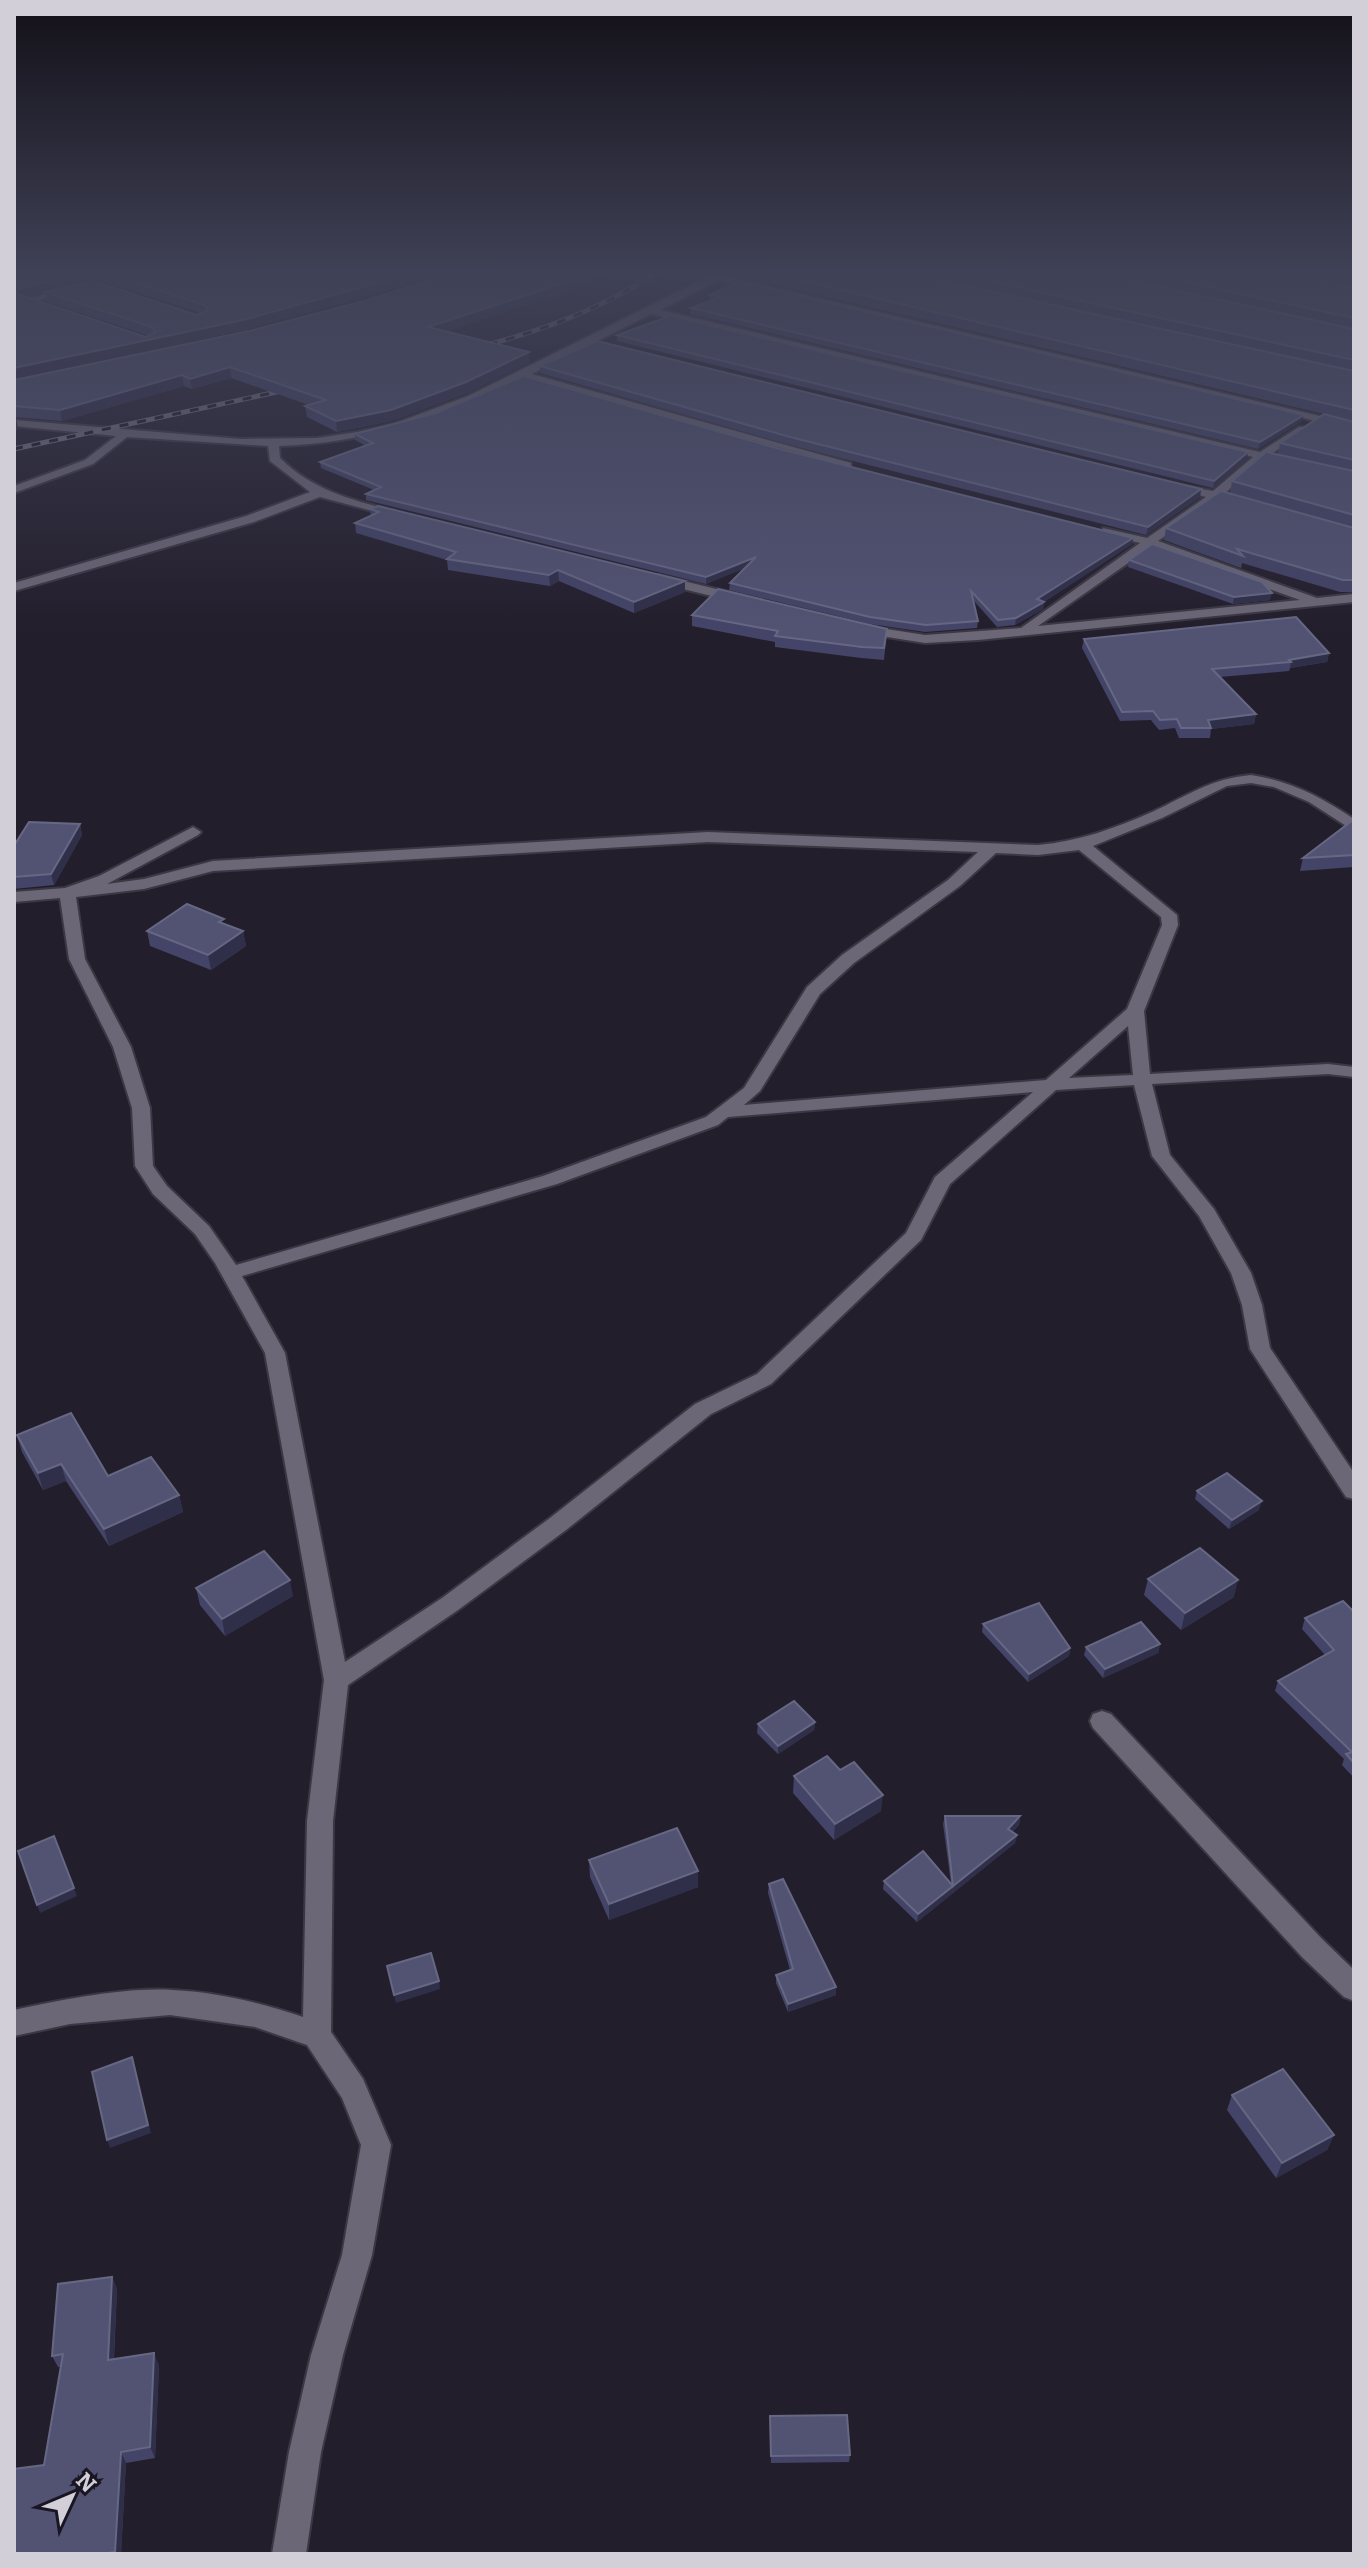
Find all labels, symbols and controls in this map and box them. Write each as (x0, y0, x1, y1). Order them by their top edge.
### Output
north arrow (32, 2456, 112, 2536)
text: N (70, 2467, 102, 2498)

